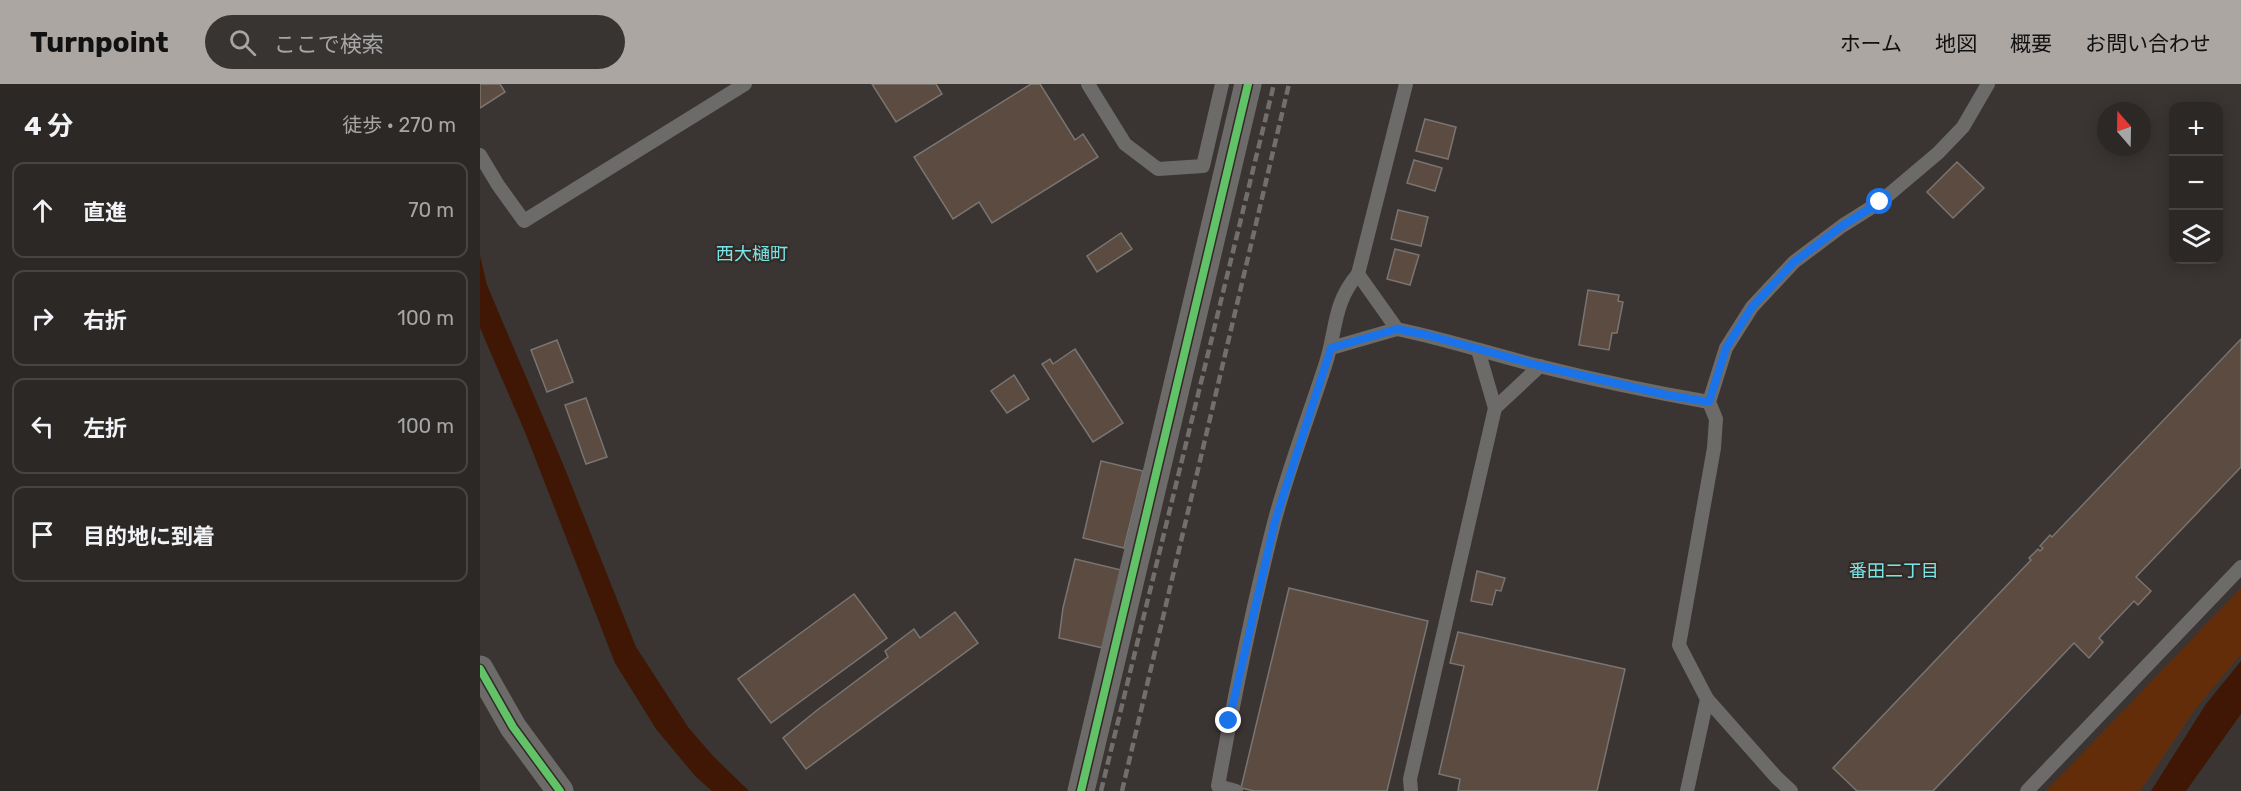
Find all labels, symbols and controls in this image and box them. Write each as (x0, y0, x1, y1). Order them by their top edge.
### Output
search box (205, 15, 625, 69)
text: Turnpoint (30, 26, 169, 59)
icon: search (226, 26, 259, 59)
text: ここで検索 (274, 31, 384, 58)
text: ホーム (1840, 31, 1902, 56)
text: 地図 (1935, 31, 1977, 56)
text: 概要 (2010, 31, 2052, 56)
text: お問い合わせ (2085, 31, 2211, 56)
north arrow (2097, 102, 2151, 156)
map controls (2169, 102, 2223, 264)
button: + (2169, 102, 2223, 156)
text: 4 分 (24, 111, 73, 142)
text: 徒歩 · 270 m (342, 113, 456, 137)
button: − (2169, 156, 2223, 210)
route start (1866, 188, 1892, 214)
icon: ahead (26, 194, 59, 227)
text: 70 m (408, 198, 454, 222)
text: 直進 (83, 199, 127, 226)
button: layers (2169, 210, 2223, 264)
district label: 西大樋町 (716, 243, 788, 265)
icon: right (26, 302, 59, 335)
text: 100 m (397, 306, 454, 330)
text: 右折 (83, 307, 127, 334)
icon: left (26, 410, 59, 443)
text: 100 m (397, 414, 454, 438)
text: 左折 (83, 415, 127, 442)
icon: arrive (26, 518, 59, 551)
text: 目的地に到着 (83, 523, 215, 550)
district label: 番田二丁目 (1849, 560, 1939, 582)
route end (1215, 707, 1241, 733)

